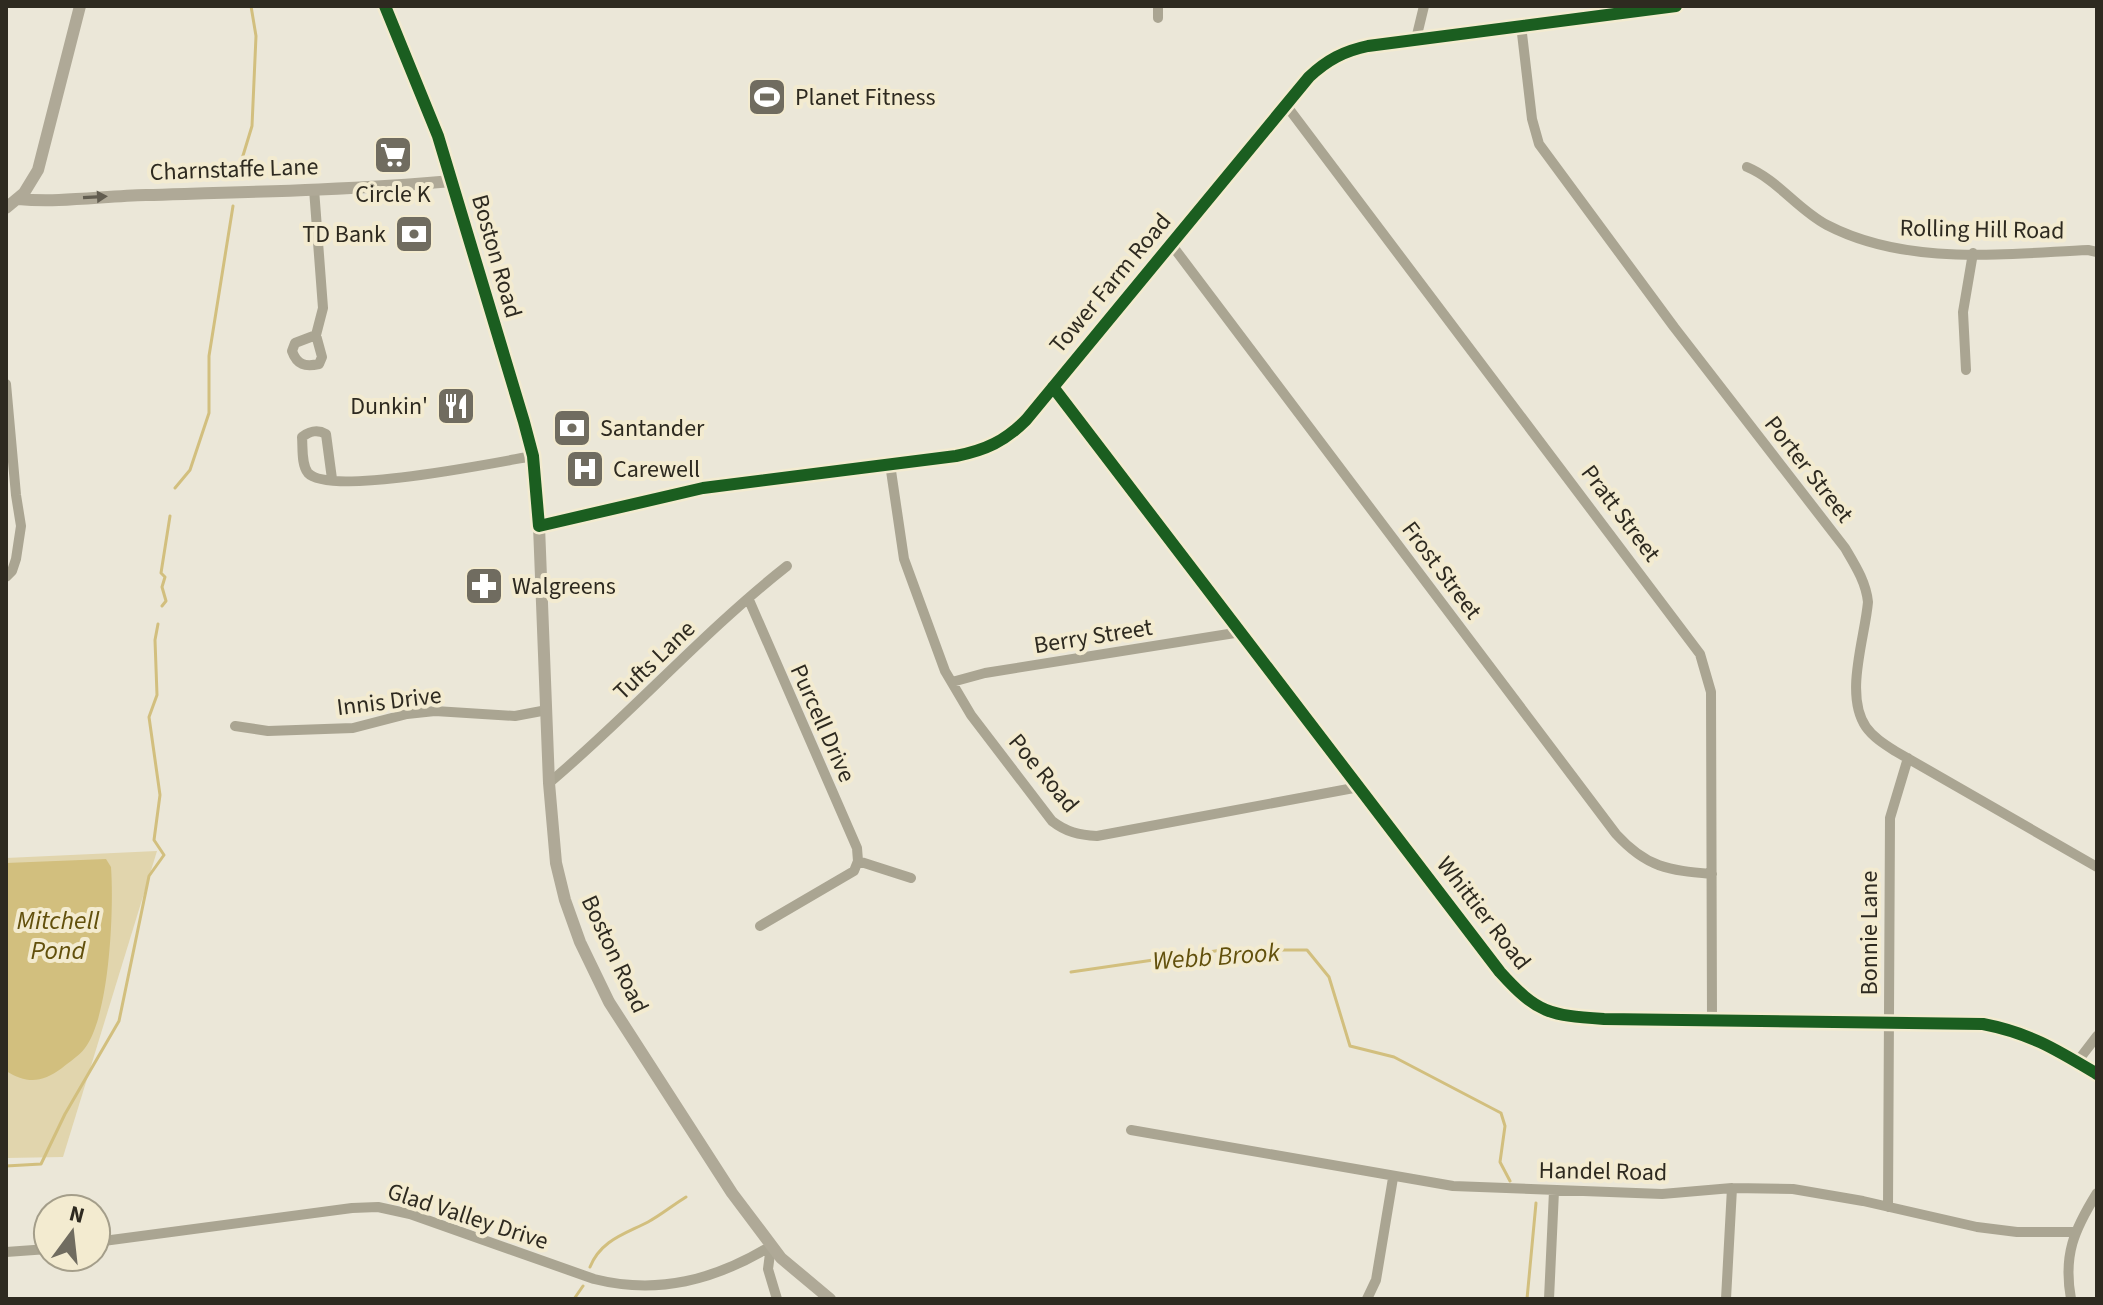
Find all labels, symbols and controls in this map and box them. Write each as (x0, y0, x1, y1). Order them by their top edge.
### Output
sports icon: Planet Fitness (746, 76, 788, 118)
place label: Planet Fitness (795, 80, 936, 115)
supermarket icon: Circle K (372, 134, 414, 176)
street label: Charnstaffe Lane (149, 149, 319, 190)
place label: Circle K (355, 177, 431, 212)
street label: Boston Road (462, 190, 531, 322)
one-way arrow (83, 191, 108, 204)
street label: Tower Farm Road (1041, 205, 1180, 361)
street label: Rolling Hill Road (1899, 211, 2065, 248)
bank icon: TD Bank (393, 213, 435, 255)
place label: TD Bank (302, 217, 386, 252)
restaurant icon: Dunkin' (435, 385, 477, 427)
place label: Dunkin' (350, 389, 428, 424)
bank icon: Santander (551, 407, 593, 449)
street label: Porter Street (1756, 408, 1862, 530)
place label: Santander (600, 411, 705, 446)
hospital icon: Carewell (564, 448, 606, 490)
place label: Carewell (613, 452, 700, 487)
street label: Pratt Street (1572, 457, 1669, 569)
street label: Frost Street (1393, 514, 1490, 627)
pharmacy icon: Walgreens (463, 565, 505, 607)
place label: Walgreens (512, 569, 616, 604)
street label: Berry Street (1031, 610, 1155, 663)
street label: Tufts Lane (605, 612, 703, 709)
street label: Purcell Drive (781, 658, 864, 788)
street label: Innis Drive (335, 678, 443, 725)
street label: Poe Road (1000, 726, 1087, 821)
street label: Whittier Road (1428, 849, 1539, 978)
street label: Bonnie Lane (1852, 871, 1887, 995)
street label: Boston Road (572, 889, 657, 1019)
water label: Mitchell Pond (17, 902, 100, 969)
water label: Webb Brook (1151, 934, 1282, 979)
street label: Handel Road (1538, 1153, 1668, 1190)
street label: Glad Valley Drive (383, 1174, 553, 1259)
north arrow (32, 1193, 112, 1273)
text: N (66, 1197, 88, 1232)

